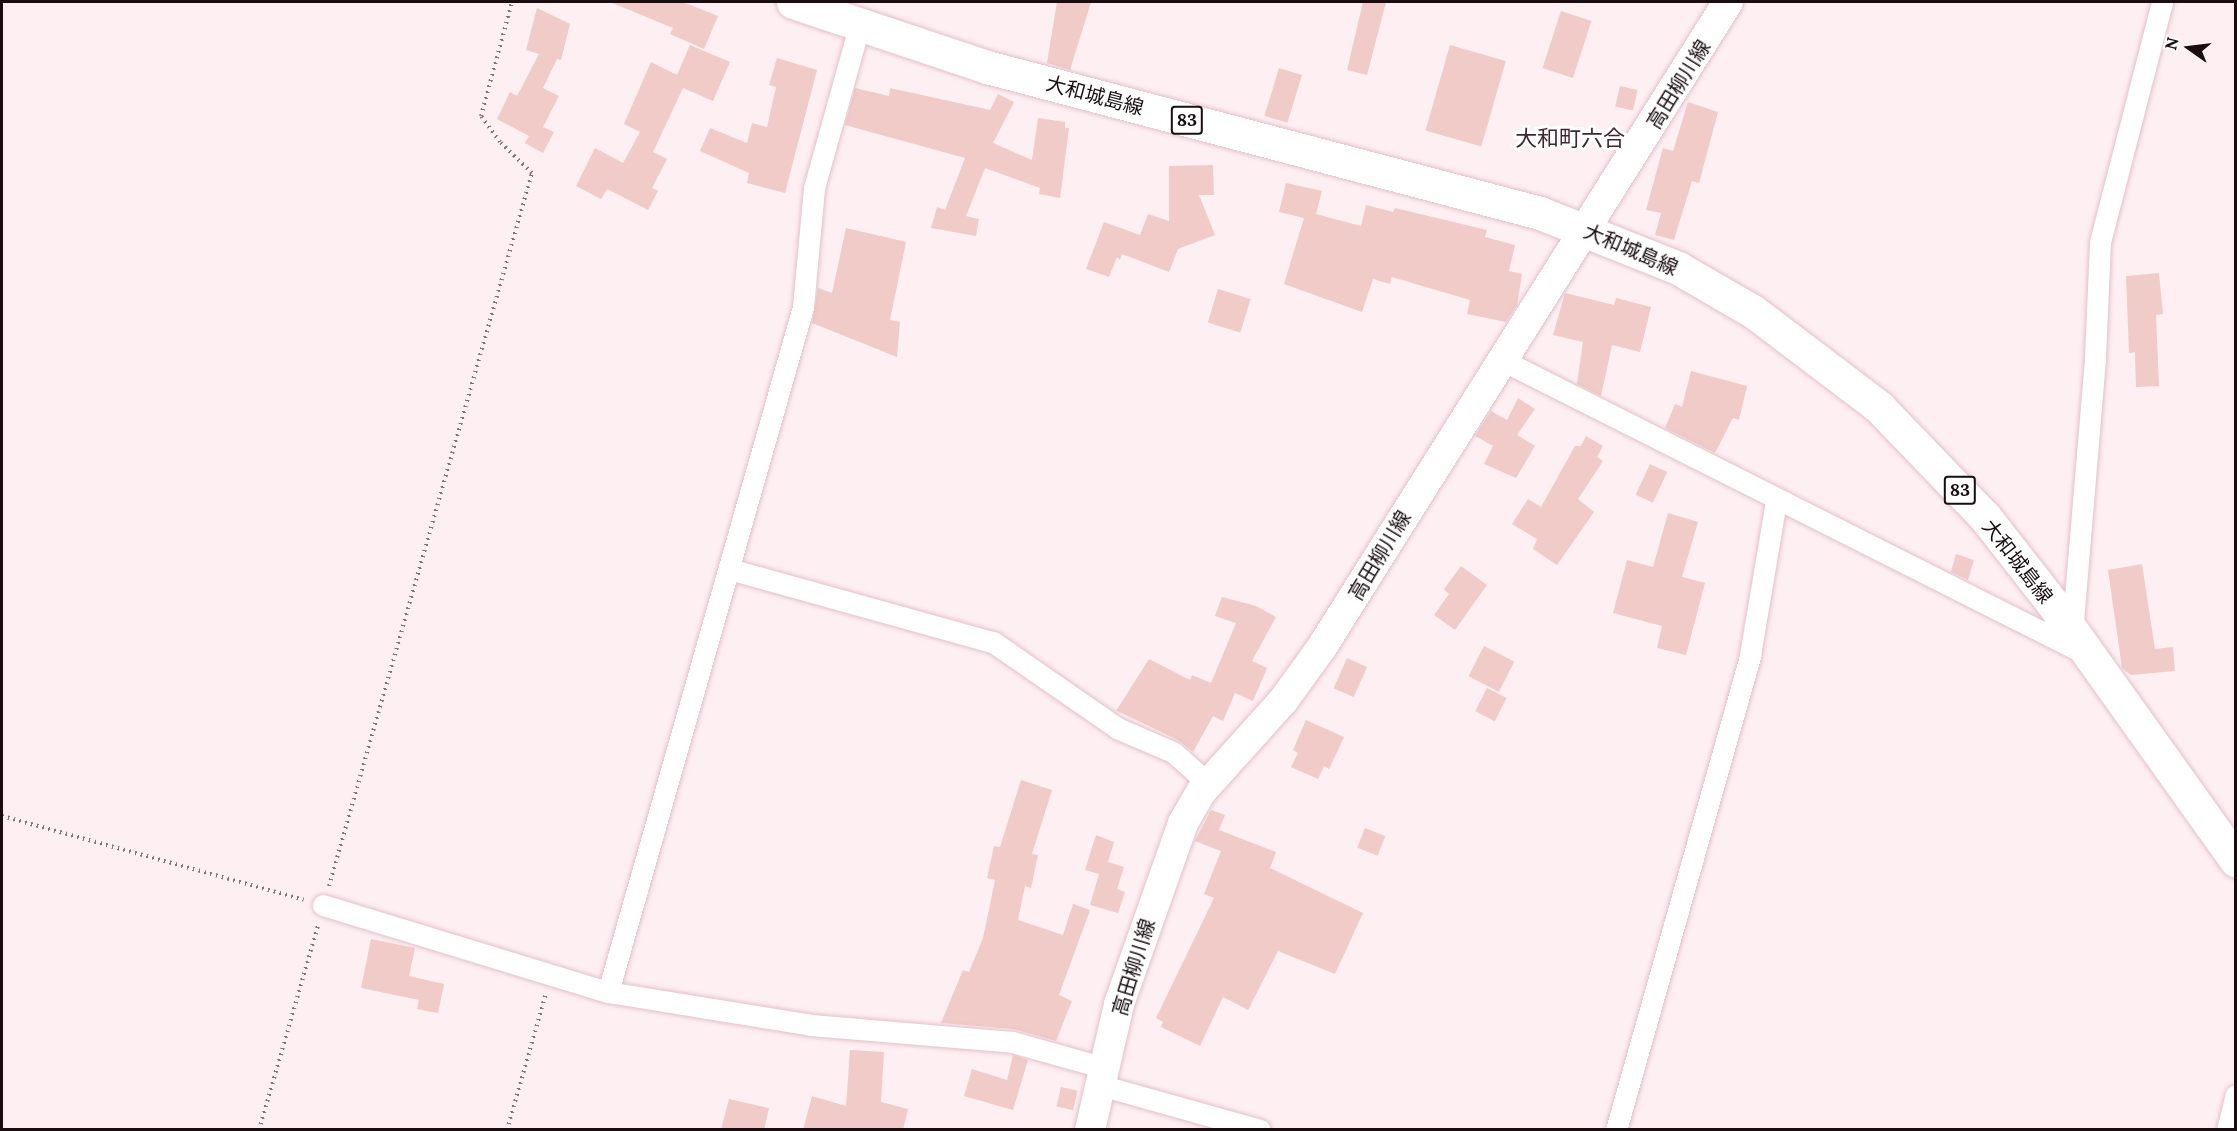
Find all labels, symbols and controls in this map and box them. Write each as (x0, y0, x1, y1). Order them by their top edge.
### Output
north arrow (2159, 18, 2219, 78)
street label: 高田柳川線 (1641, 35, 1715, 133)
text: N (2160, 35, 2183, 52)
street label: 大和城島線 (1044, 70, 1146, 120)
road number: 83 (1170, 105, 1204, 135)
district label: 大和町六合 (1515, 126, 1625, 152)
street label: 大和城島線 (1580, 218, 1682, 280)
road number: 83 (1944, 475, 1976, 505)
street label: 高田柳川線 (1343, 506, 1415, 604)
street label: 大和城島線 (1978, 514, 2058, 608)
street label: 高田柳川線 (1107, 916, 1159, 1018)

